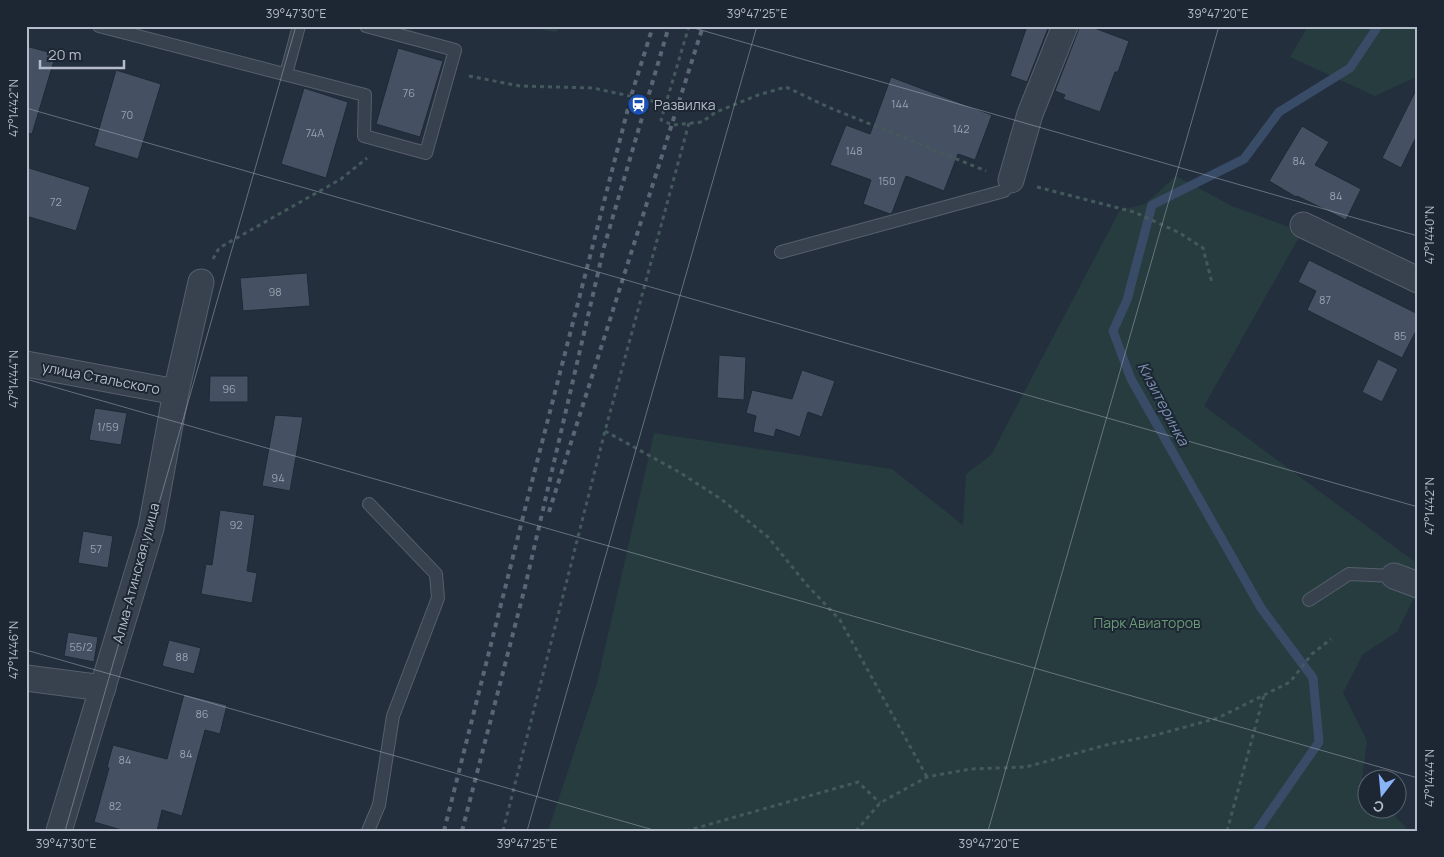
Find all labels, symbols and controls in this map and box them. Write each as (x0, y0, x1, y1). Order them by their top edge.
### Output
text: 39°47'30"E (266, 5, 326, 22)
text: 39°47'25"E (727, 5, 787, 22)
text: 39°47'20"E (1188, 5, 1249, 22)
scale bar (40, 38, 124, 70)
text: 20 m (48, 44, 81, 65)
text: 47°14'42"N (5, 79, 22, 137)
house number: 76 (403, 85, 415, 100)
station icon: Развилка (626, 93, 650, 117)
place label: Развилка (654, 95, 716, 114)
house number: 144 (891, 96, 909, 111)
house number: 70 (121, 107, 133, 122)
house number: 142 (952, 121, 970, 136)
house number: 74А (306, 125, 324, 140)
house number: 148 (845, 143, 863, 158)
house number: 84 (1293, 153, 1305, 168)
house number: 150 (878, 173, 896, 188)
house number: 84 (1330, 188, 1342, 203)
house number: 72 (50, 194, 62, 209)
text: 47°14'40"N (1421, 206, 1438, 264)
house number: 98 (268, 284, 282, 299)
house number: 87 (1319, 292, 1331, 307)
house number: 85 (1394, 328, 1406, 343)
text: 47°14'44"N (5, 350, 22, 408)
street label: улица Стальского (40, 357, 162, 398)
water label: Кизитеринка (1133, 358, 1195, 450)
house number: 96 (222, 381, 236, 396)
house number: 1/59 (97, 419, 119, 434)
house number: 94 (271, 470, 285, 485)
text: 47°14'42"N (1421, 477, 1438, 535)
street label: Алма-Атинская улица (108, 501, 163, 645)
house number: 92 (229, 517, 243, 532)
house number: 57 (90, 541, 102, 556)
park label: Парк Авиаторов (1094, 613, 1201, 632)
text: 47°14'46"N (5, 621, 22, 679)
house number: 55/2 (69, 639, 93, 654)
house number: 88 (176, 649, 188, 664)
house number: 86 (195, 706, 209, 721)
house number: 84 (180, 746, 192, 761)
text: 47°14'44"N (1421, 749, 1438, 807)
house number: 84 (119, 752, 131, 767)
north arrow (1356, 770, 1406, 820)
text: С (1371, 796, 1386, 818)
house number: 82 (109, 798, 121, 813)
text: 39°47'30"E (36, 835, 96, 852)
text: 39°47'25"E (497, 835, 557, 852)
text: 39°47'20"E (959, 835, 1020, 852)

